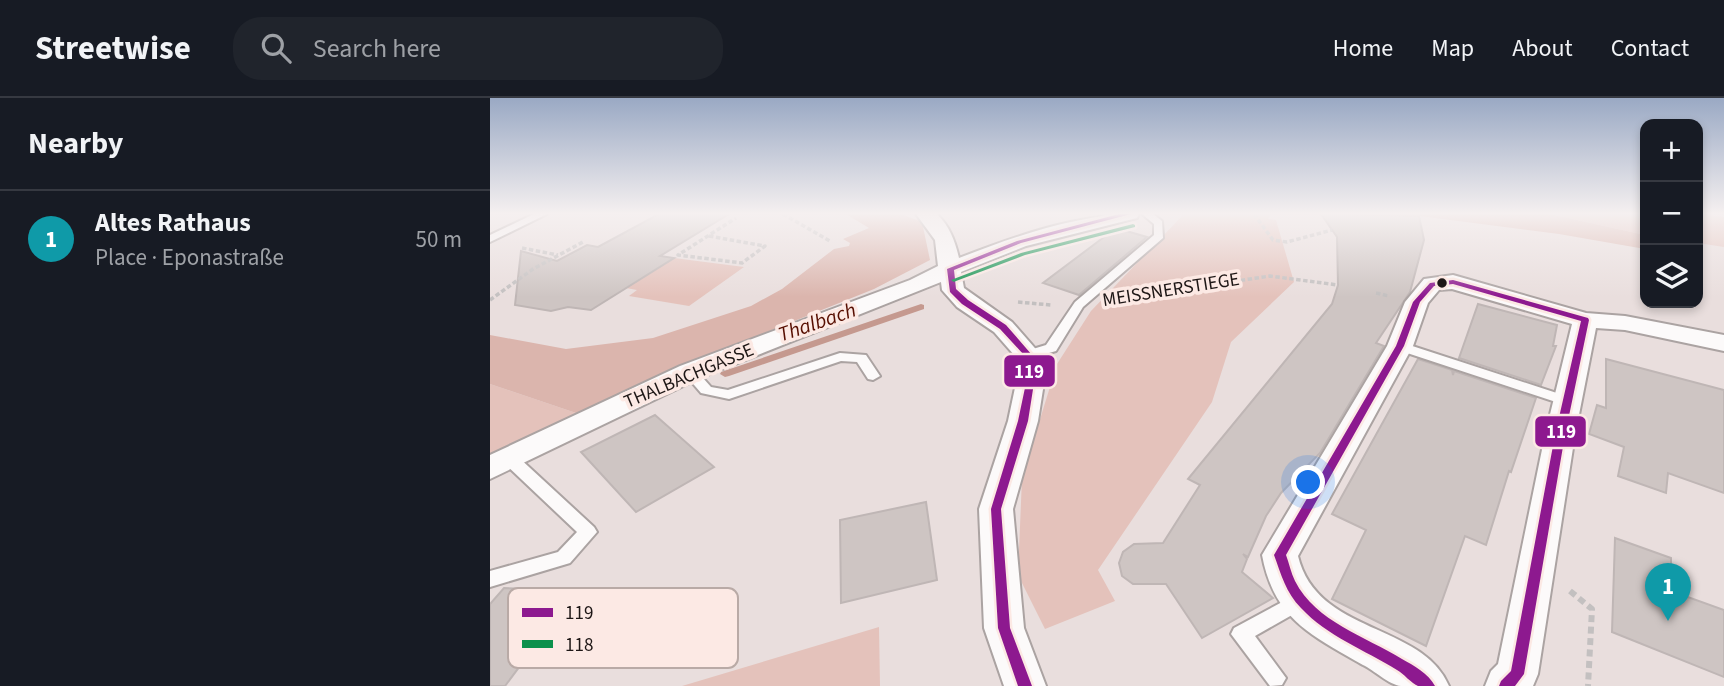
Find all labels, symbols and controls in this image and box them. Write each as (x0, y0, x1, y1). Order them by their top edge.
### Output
search box (233, 17, 723, 80)
text: Streetwise (35, 25, 191, 72)
icon: search (257, 29, 295, 67)
text: Search here (313, 30, 441, 67)
text: Home (1333, 31, 1393, 66)
text: Map (1431, 31, 1474, 66)
text: About (1512, 31, 1573, 66)
text: Contact (1611, 31, 1689, 66)
map controls (1640, 119, 1703, 308)
button: + (1640, 119, 1703, 182)
text: Nearby (28, 122, 123, 165)
button: − (1640, 182, 1703, 245)
text: Altes Rathaus (95, 204, 251, 241)
text: 1 (45, 223, 57, 256)
text: 50 m (415, 223, 462, 256)
text: Place · Eponastraße (95, 241, 284, 274)
button: layers (1640, 245, 1703, 308)
street label: MEISSNERSTIEGE (1101, 266, 1241, 314)
unlabelled marker (1435, 276, 1449, 290)
water label: Thalbach (774, 295, 860, 349)
street label: THALBACHGASSE (620, 336, 758, 416)
line badge: 119 (1003, 354, 1056, 388)
text: 119 (1014, 359, 1044, 386)
line badge: 119 (1534, 415, 1587, 448)
text: 119 (1546, 419, 1576, 446)
your location (1291, 465, 1325, 499)
pin: 1 (1645, 563, 1691, 621)
legend (508, 588, 738, 668)
text: 119 (565, 600, 593, 627)
text: 118 (565, 632, 593, 659)

